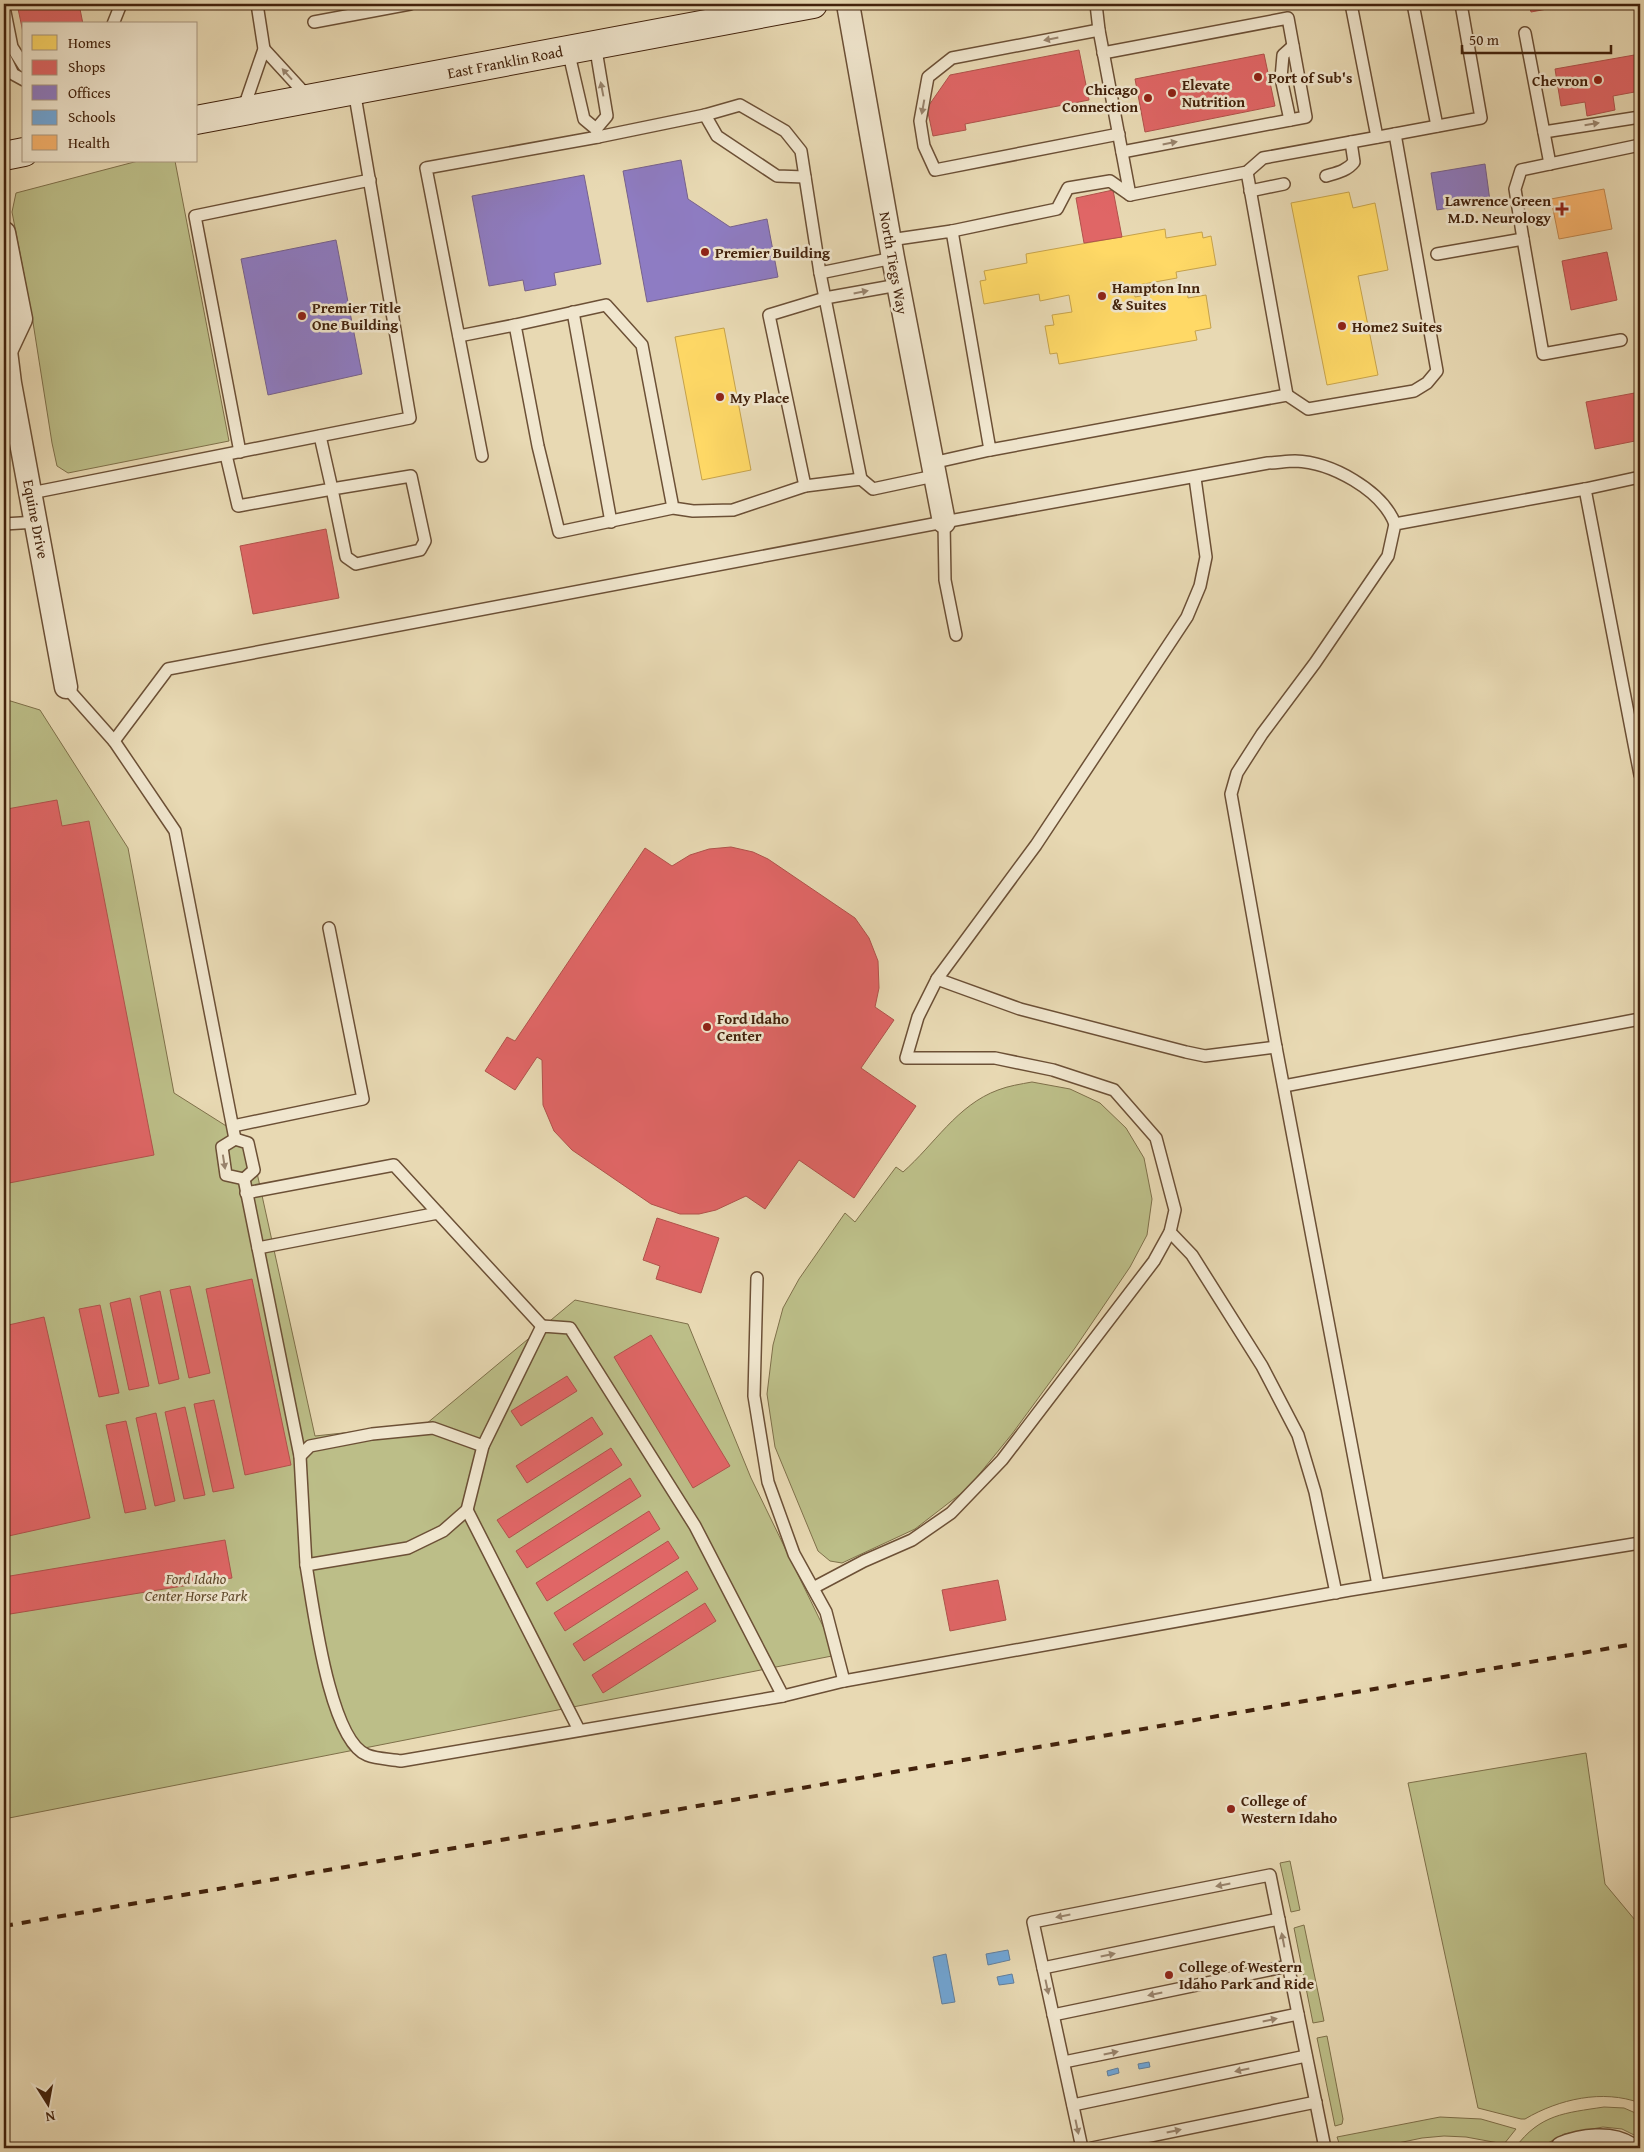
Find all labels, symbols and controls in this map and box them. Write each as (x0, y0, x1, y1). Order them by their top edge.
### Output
legend (22, 22, 198, 162)
scale bar (1462, 22, 1610, 54)
text: 50 m (1469, 29, 1500, 50)
text: Homes (68, 32, 111, 53)
one-way arrow (1043, 36, 1059, 44)
street label: East Franklin Road (445, 41, 565, 83)
text: Shops (68, 56, 105, 77)
place label: Port of Sub's (1268, 67, 1352, 88)
one-way arrow (281, 68, 293, 80)
place label: Chevron (1532, 70, 1588, 91)
marker: Port of Sub's (1252, 71, 1264, 83)
place label: Elevate Nutrition (1182, 74, 1245, 112)
marker: Chevron (1592, 74, 1604, 86)
place label: Chicago Connection (1062, 79, 1138, 117)
one-way arrow (598, 81, 606, 96)
text: Offices (68, 82, 111, 103)
marker: Elevate Nutrition (1166, 87, 1178, 99)
marker: Chicago Connection (1142, 92, 1154, 104)
one-way arrow (918, 100, 926, 116)
text: Schools (68, 106, 116, 127)
one-way arrow (1585, 120, 1601, 128)
text: Health (68, 132, 111, 153)
one-way arrow (1163, 139, 1179, 147)
place label: Lawrence Green M.D. Neurology (1445, 190, 1551, 228)
marker: Lawrence Green M.D. Neurology (1555, 202, 1569, 216)
street label: North Tiegs Way (875, 210, 913, 316)
place label: Premier Building (715, 242, 830, 263)
marker: Premier Building (699, 246, 711, 258)
place label: Hampton Inn & Suites (1112, 277, 1200, 315)
one-way arrow (854, 288, 869, 296)
marker: Hampton Inn & Suites (1096, 290, 1108, 302)
place label: Premier Title One Building (312, 297, 401, 335)
marker: Premier Title One Building (296, 310, 308, 322)
place label: Home2 Suites (1352, 316, 1442, 337)
marker: Home2 Suites (1336, 320, 1348, 332)
place label: My Place (730, 387, 789, 408)
marker: My Place (714, 391, 726, 403)
street label: Equine Drive (18, 478, 54, 560)
place label: Ford Idaho Center (717, 1008, 789, 1046)
marker: Ford Idaho Center (701, 1021, 713, 1033)
one-way arrow (220, 1154, 228, 1170)
park label: Ford Idaho Center Horse Park (145, 1568, 248, 1606)
place label: College of Western Idaho (1241, 1790, 1337, 1828)
marker: College of Western Idaho (1225, 1803, 1237, 1815)
one-way arrow (1214, 1881, 1230, 1889)
one-way arrow (1055, 1913, 1071, 1921)
one-way arrow (1279, 1932, 1287, 1948)
one-way arrow (1100, 1951, 1115, 1959)
place label: College of Western Idaho Park and Ride (1179, 1956, 1314, 1994)
marker: College of Western Idaho Park and Ride (1163, 1969, 1175, 1981)
one-way arrow (1043, 1980, 1051, 1995)
one-way arrow (1147, 1990, 1163, 1998)
one-way arrow (1263, 2015, 1279, 2023)
one-way arrow (1104, 2048, 1120, 2056)
one-way arrow (1234, 2066, 1249, 2074)
north arrow (22, 2080, 72, 2130)
text: N (43, 2106, 57, 2128)
one-way arrow (1074, 2119, 1082, 2135)
one-way arrow (1167, 2127, 1182, 2135)

